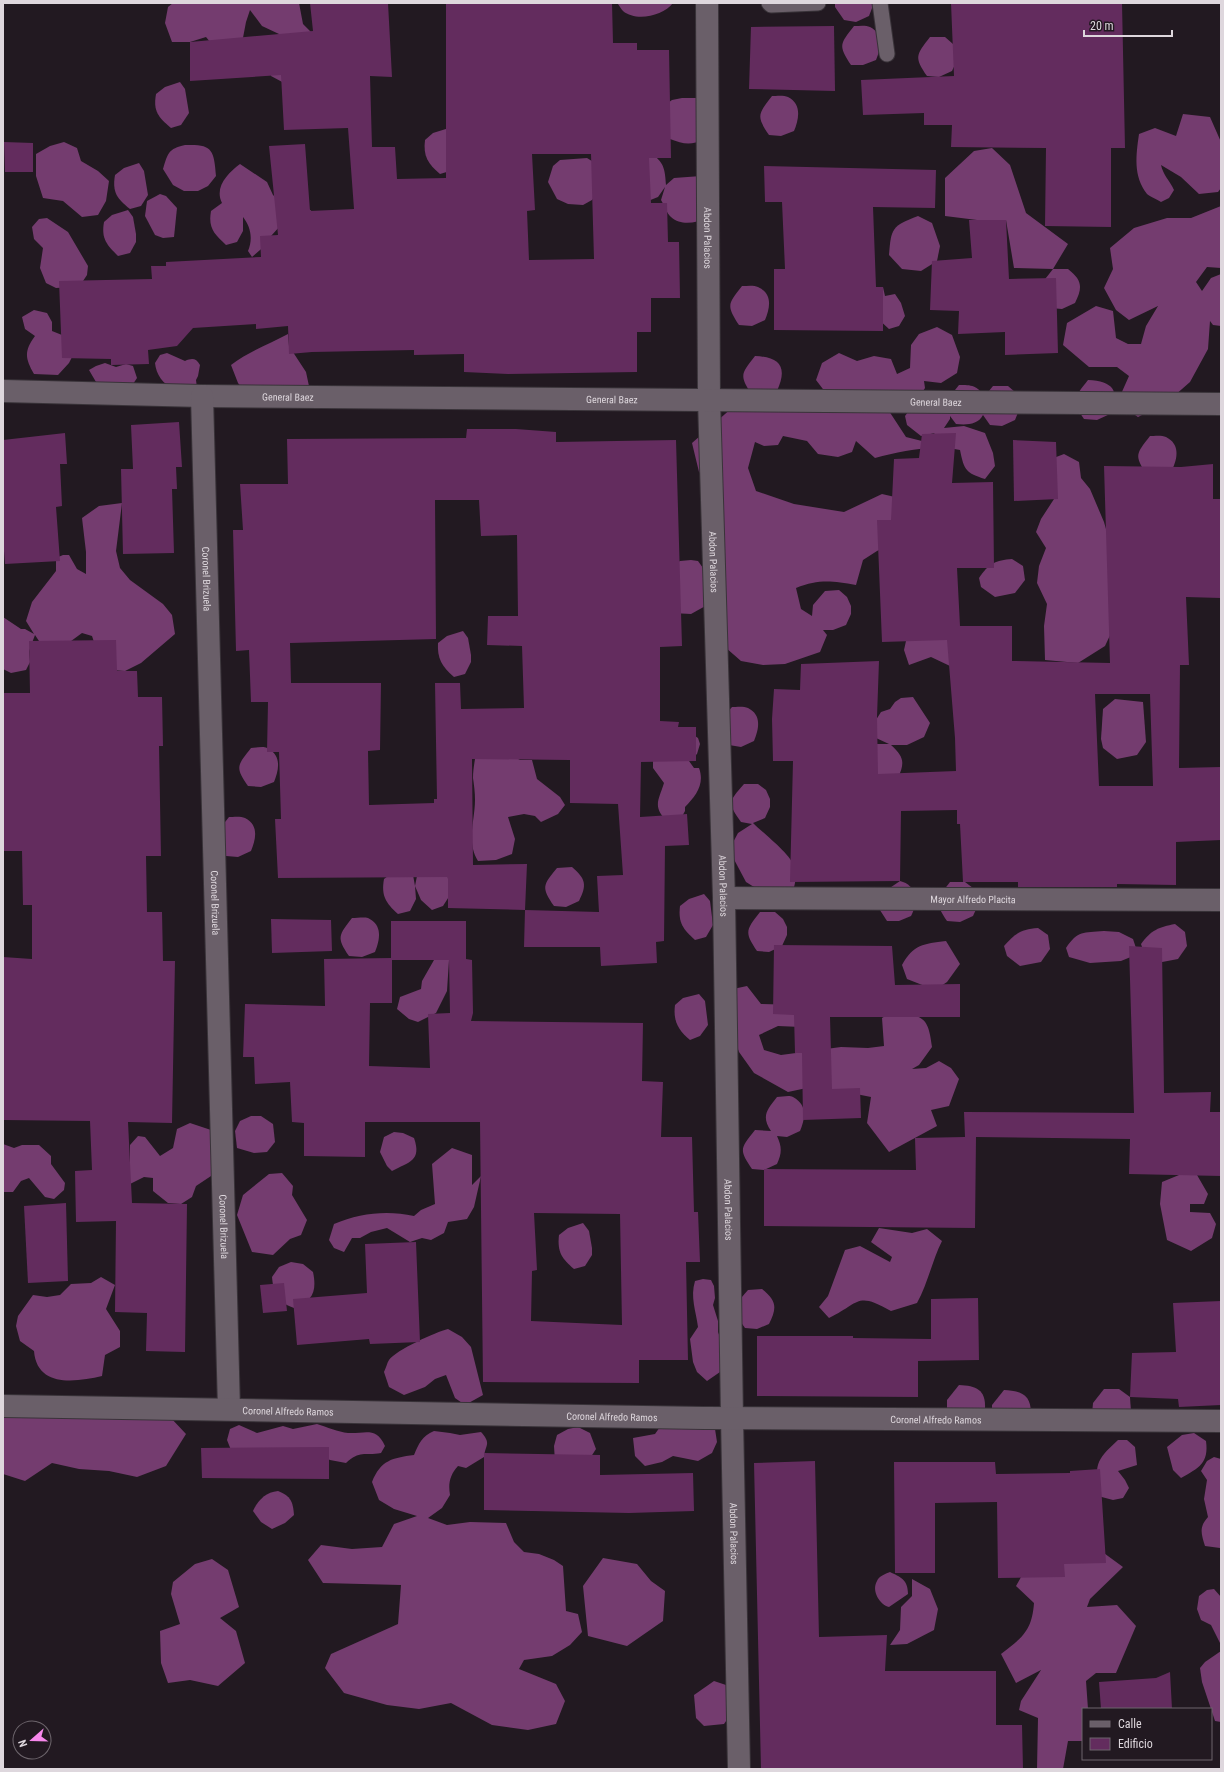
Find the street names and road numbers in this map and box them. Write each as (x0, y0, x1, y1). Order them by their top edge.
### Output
street label: Abdon Palacios (702, 207, 713, 269)
street label: General Baez (262, 391, 314, 403)
street label: General Baez (586, 394, 638, 405)
street label: General Baez (910, 397, 962, 408)
street label: Abdon Palacios (707, 531, 720, 593)
street label: Coronel Brizuela (200, 546, 213, 612)
street label: Abdon Palacios (717, 855, 729, 917)
street label: Coronel Brizuela (209, 870, 221, 935)
street label: Mayor Alfredo Placita (930, 894, 1016, 905)
street label: Abdon Palacios (722, 1179, 734, 1241)
street label: Coronel Brizuela (217, 1194, 230, 1259)
street label: Coronel Alfredo Ramos (242, 1405, 334, 1418)
street label: Coronel Alfredo Ramos (566, 1411, 658, 1423)
street label: Coronel Alfredo Ramos (890, 1414, 982, 1426)
street label: Abdon Palacios (728, 1503, 740, 1565)

